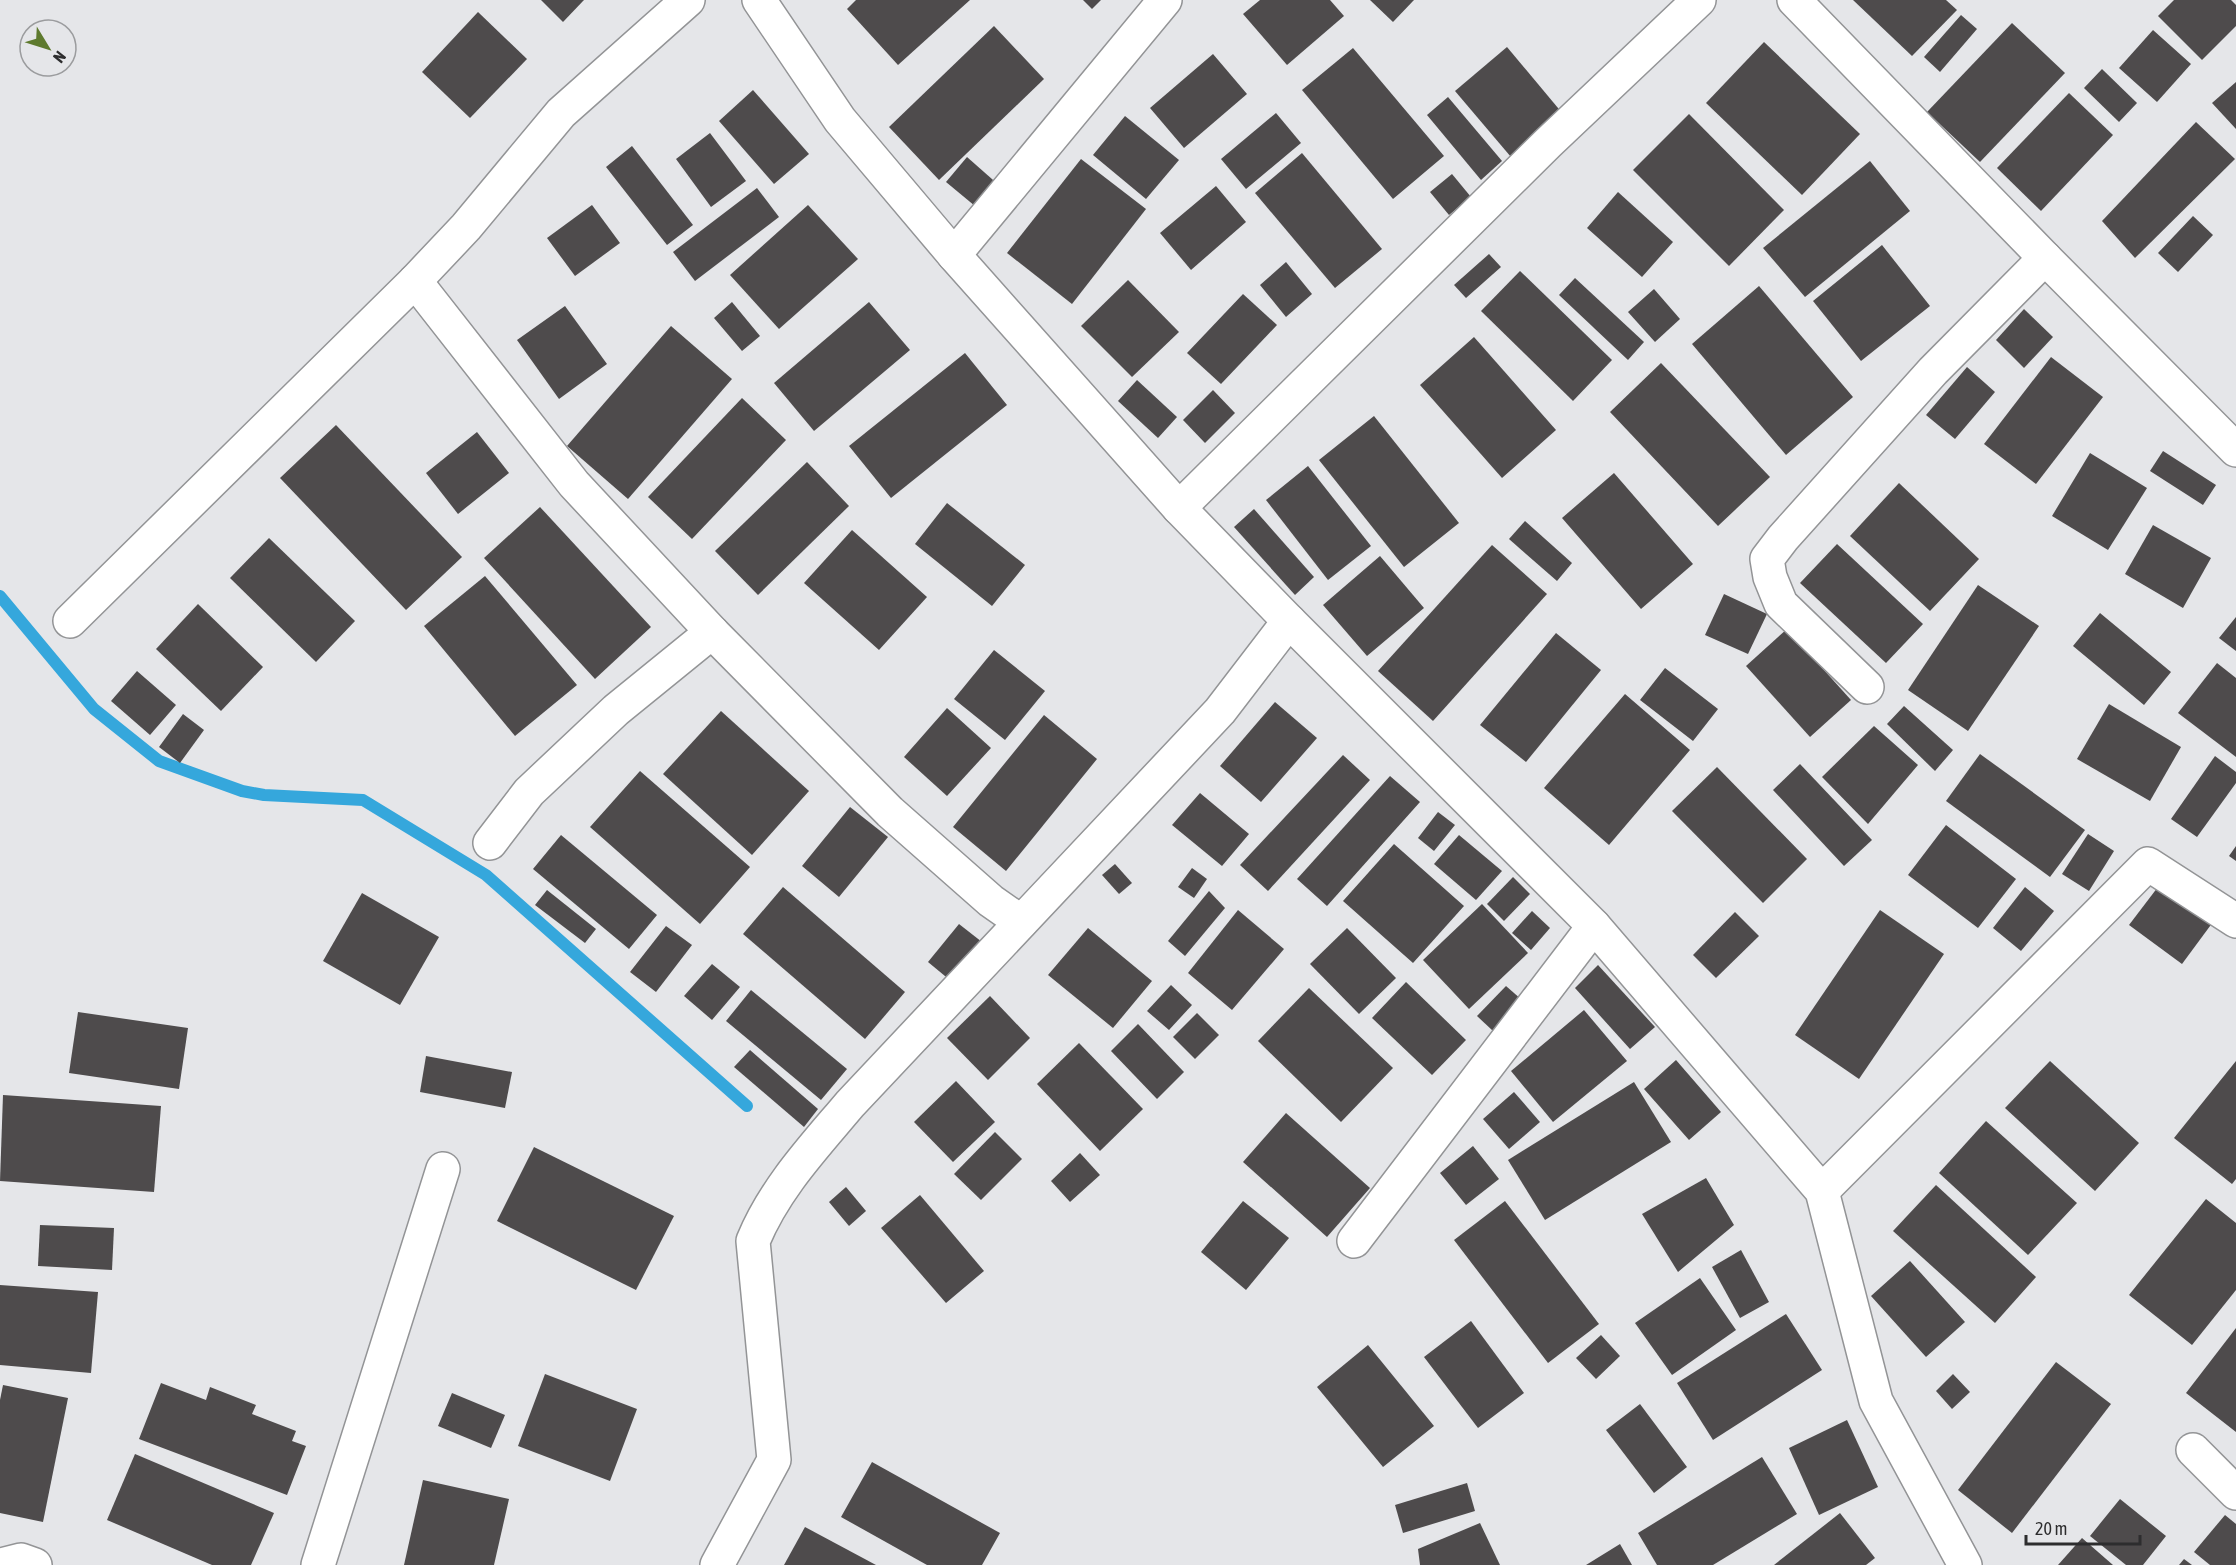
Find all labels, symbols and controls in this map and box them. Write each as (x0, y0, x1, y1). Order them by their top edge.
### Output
north arrow (18, 18, 78, 78)
text: N (50, 48, 70, 67)
scale bar (2026, 1508, 2140, 1546)
text: 20 m (2035, 1518, 2067, 1539)

